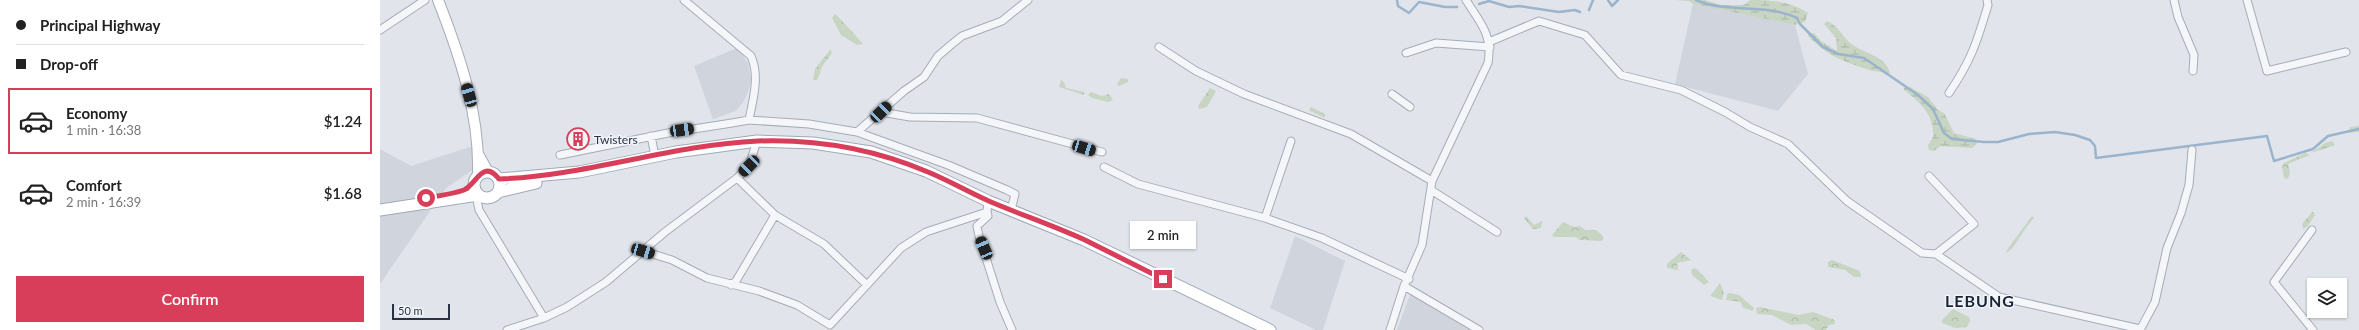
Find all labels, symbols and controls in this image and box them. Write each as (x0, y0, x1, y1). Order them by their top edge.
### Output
text: Principal Highway (40, 16, 160, 34)
text: Drop-off (40, 55, 98, 73)
car (460, 82, 478, 108)
car (868, 99, 894, 125)
icon: car (18, 103, 54, 139)
text: Economy (66, 104, 127, 122)
text: $1.24 (324, 112, 362, 130)
text: 1 min · 16:38 (66, 122, 141, 138)
car (669, 122, 695, 138)
building icon: Twisters (565, 126, 591, 152)
place label: Twisters (594, 132, 638, 147)
car (1071, 139, 1097, 157)
car (736, 153, 762, 179)
icon: car (18, 175, 54, 211)
text: Comfort (66, 176, 122, 194)
text: $1.68 (324, 184, 362, 202)
route start (417, 189, 435, 207)
text: 2 min · 16:39 (66, 194, 141, 210)
callout: 2 min (1130, 221, 1196, 249)
text: 2 min (1147, 227, 1179, 243)
car (974, 235, 994, 261)
car (630, 242, 656, 260)
route end (1154, 270, 1172, 288)
button: Confirm (16, 276, 364, 322)
map controls (2307, 278, 2347, 318)
button: layers (2307, 278, 2347, 318)
district label: LEBUNG (1945, 291, 2015, 310)
scale bar (392, 302, 450, 321)
text: 50 m (398, 304, 423, 317)

